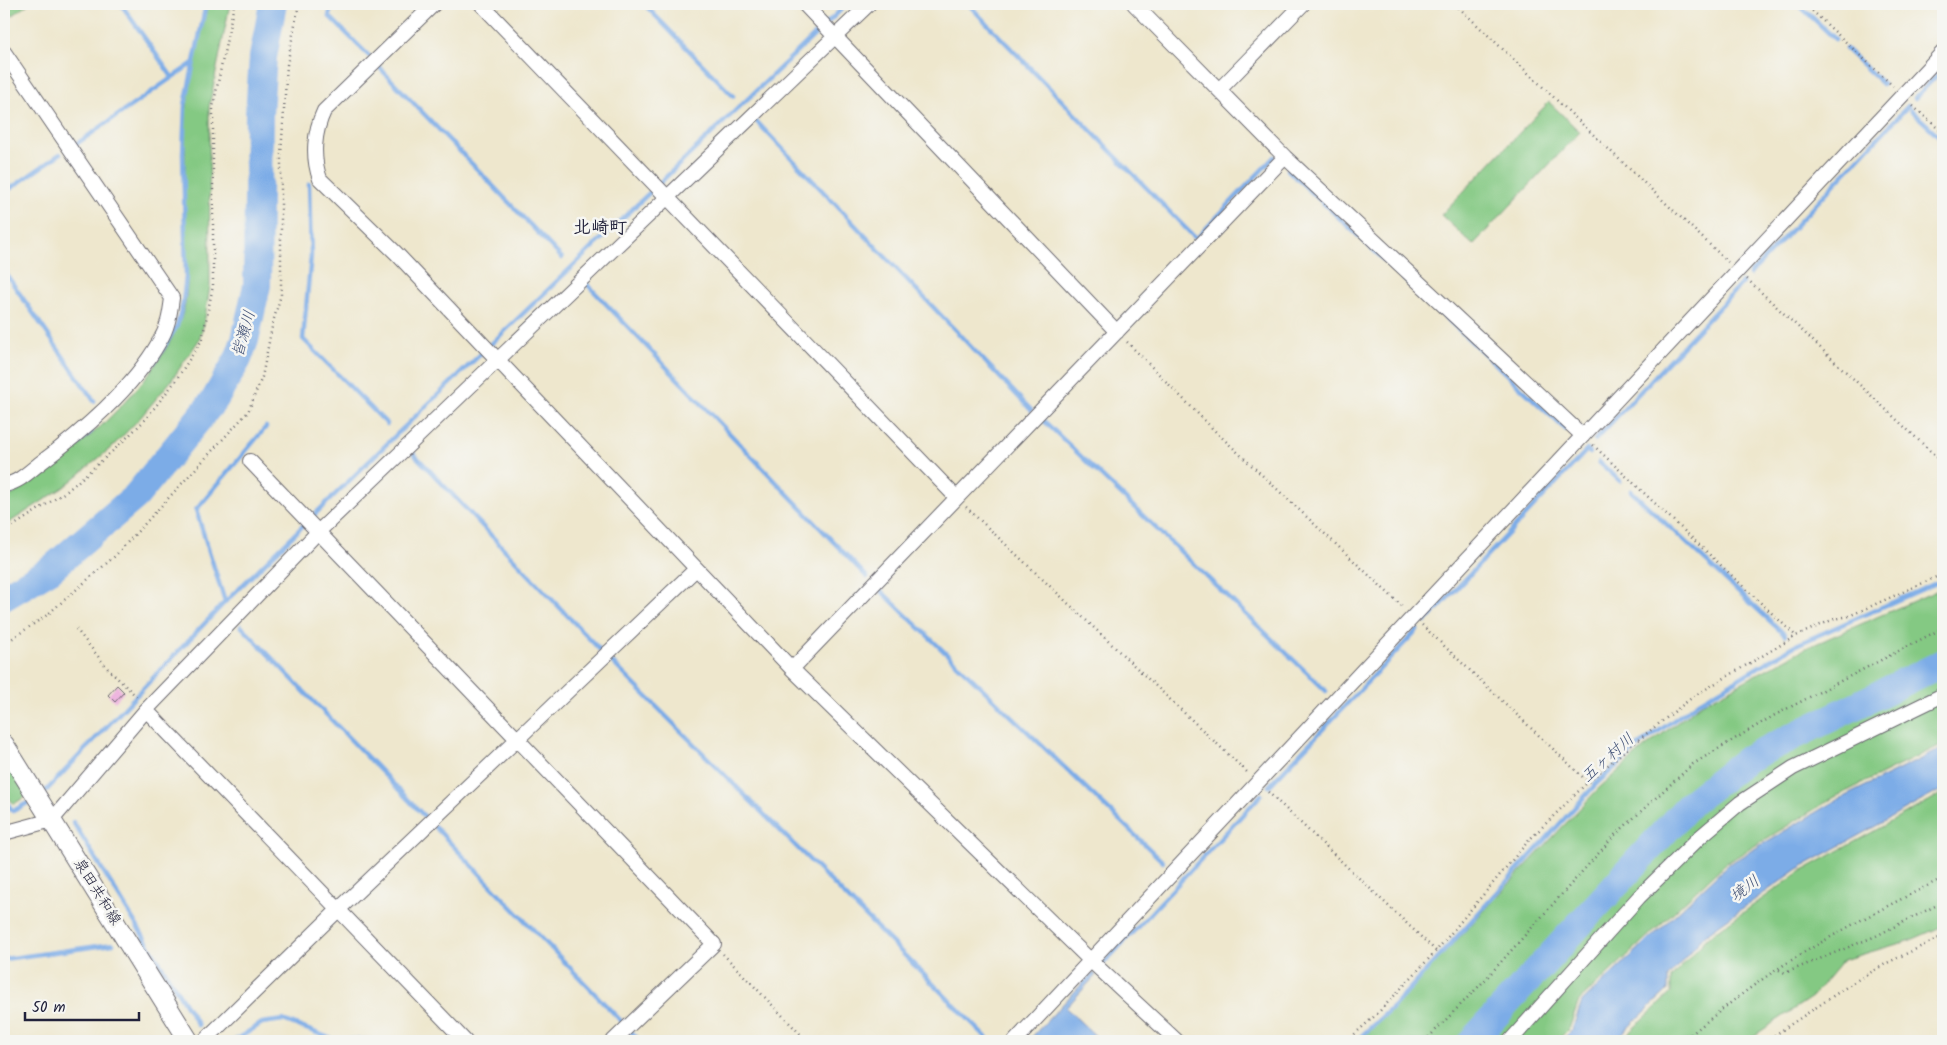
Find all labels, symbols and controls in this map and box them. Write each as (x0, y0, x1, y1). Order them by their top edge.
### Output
district label: 北崎町 (573, 214, 627, 243)
water label: 皆瀬川 (225, 307, 263, 361)
water label: 五ヶ村川 (1576, 727, 1640, 789)
street label: 泉田共和線 (67, 854, 127, 930)
water label: 境川 (1725, 869, 1765, 909)
scale bar (25, 990, 139, 1022)
text: 50 m (32, 996, 66, 1020)

